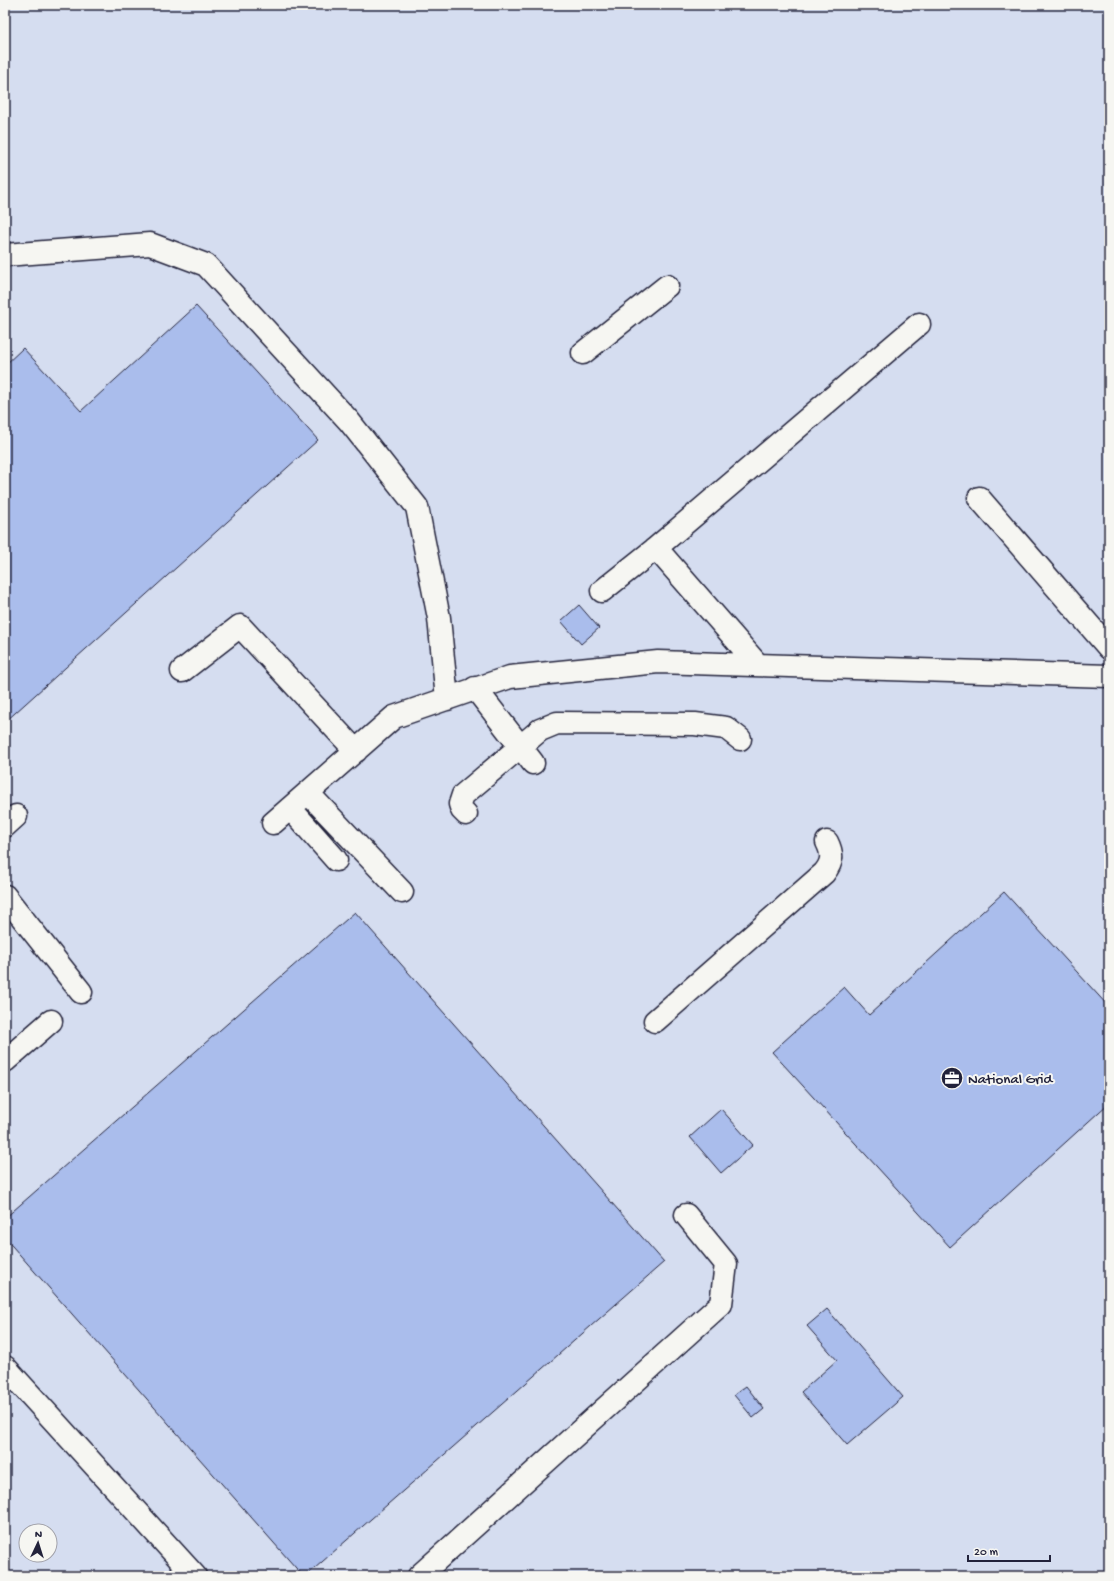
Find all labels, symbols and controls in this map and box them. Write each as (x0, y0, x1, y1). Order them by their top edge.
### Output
office icon: National Grid (939, 1065, 965, 1091)
place label: National Grid (968, 1071, 1054, 1089)
north arrow (18, 1523, 58, 1563)
text: N (35, 1529, 43, 1541)
scale bar (968, 1537, 1050, 1563)
text: 20 m (974, 1546, 999, 1560)

